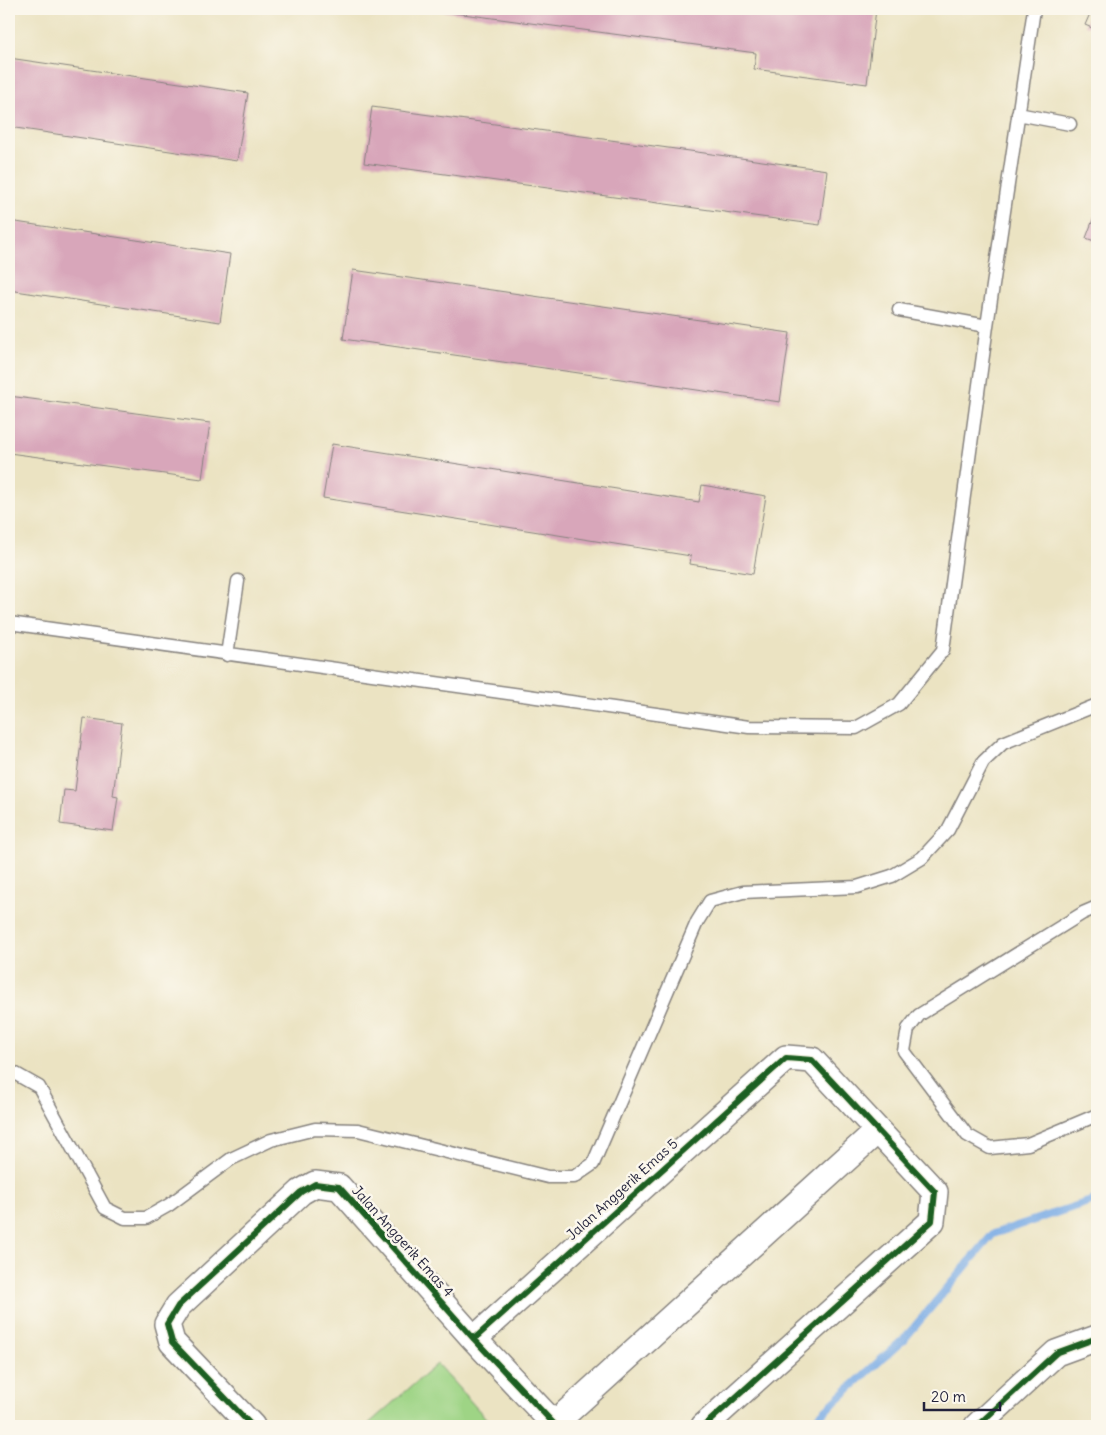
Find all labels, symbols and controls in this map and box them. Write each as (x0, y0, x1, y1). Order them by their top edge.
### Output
street label: Jalan Anggerik Emas 5 (563, 1134, 681, 1244)
street label: Jalan Anggerik Emas 4 (348, 1182, 458, 1300)
scale bar (924, 1380, 1000, 1412)
text: 20 m (931, 1387, 966, 1406)

